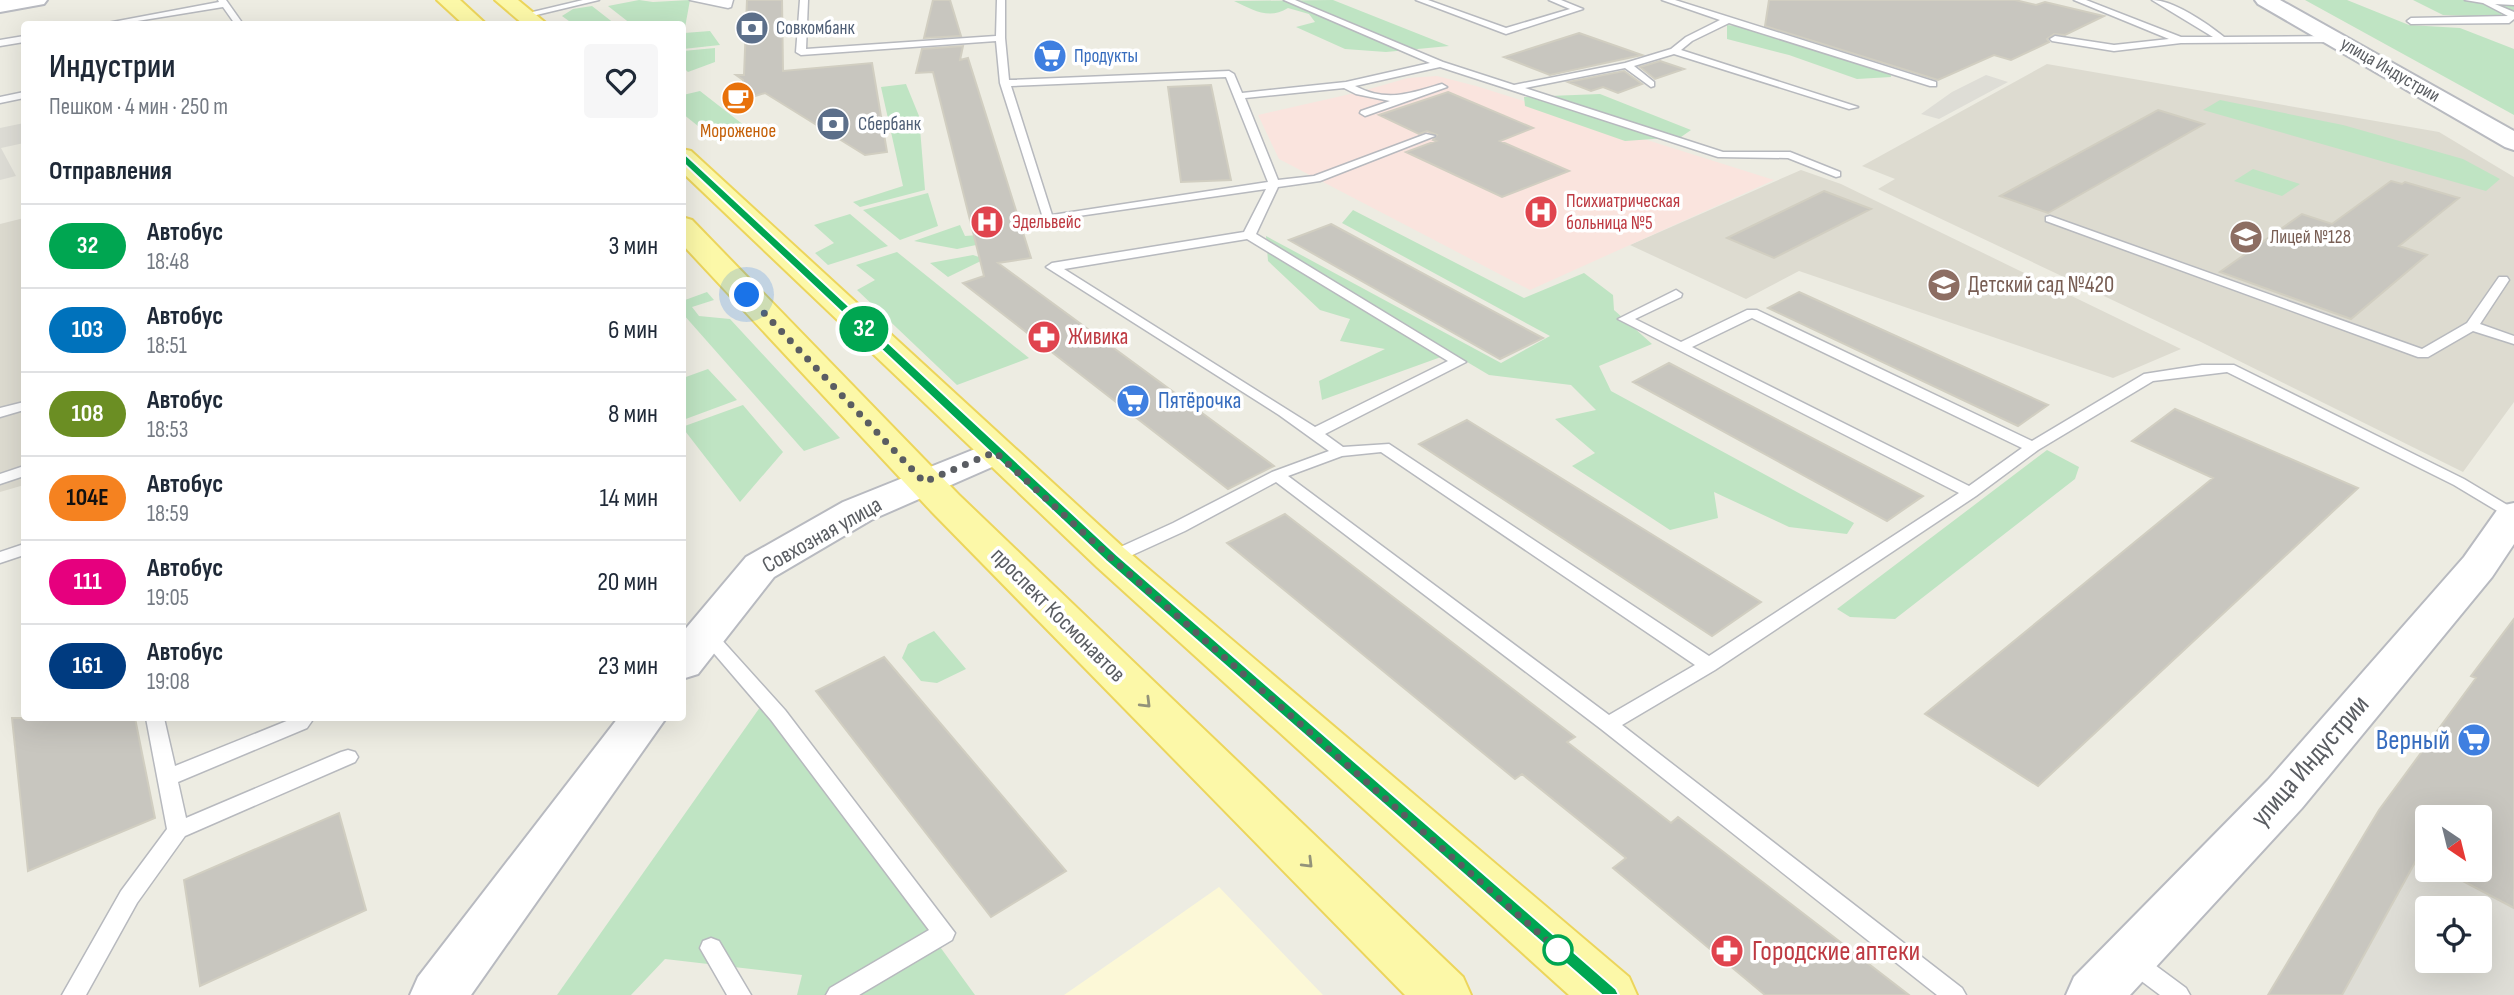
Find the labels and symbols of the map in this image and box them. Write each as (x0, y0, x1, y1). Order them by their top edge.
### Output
bank icon: Совкомбанк (733, 9, 771, 47)
place label: Совкомбанк (776, 17, 855, 40)
street label: улица Индустрии (2336, 32, 2444, 108)
supermarket icon: Продукты (1031, 37, 1069, 75)
place label: Продукты (1074, 45, 1138, 68)
cafe icon: Мороженое (719, 79, 757, 117)
bank icon: Сбербанк (814, 105, 852, 143)
place label: Сбербанк (858, 113, 922, 136)
place label: Мороженое (700, 120, 776, 143)
place label: Психиатрическая больница №5 (1566, 190, 1680, 235)
hospital icon: Психиатрическая больница №5 (1522, 193, 1560, 231)
hospital icon: Эдельвейс (968, 203, 1006, 241)
place label: Эдельвейс (1012, 211, 1081, 234)
school or university icon: Лицей №128 (2227, 218, 2265, 256)
place label: Лицей №128 (2270, 226, 2351, 249)
school or university icon: Детский сад №420 (1925, 266, 1963, 304)
place label: Детский сад №420 (1968, 271, 2114, 299)
your location (729, 277, 764, 312)
line badge: 32 (832, 306, 896, 352)
pharmacy icon: Живика (1025, 318, 1063, 356)
place label: Живика (1068, 323, 1128, 351)
supermarket icon: Пятёрочка (1114, 382, 1152, 420)
place label: Пятёрочка (1158, 387, 1241, 415)
street label: Совхозная улица (757, 491, 887, 579)
street label: проспект Космонавтов (985, 542, 1131, 688)
street label: улица Индустрии (2244, 688, 2376, 834)
one-way arrow (1138, 695, 1151, 708)
supermarket icon: Верный (2455, 721, 2493, 759)
place label: Верный (2376, 724, 2450, 757)
north arrow (2415, 805, 2492, 882)
one-way arrow (1300, 854, 1313, 867)
pharmacy icon: Городские аптеки (1708, 932, 1746, 970)
unlabelled marker (1543, 935, 1573, 965)
place label: Городские аптеки (1752, 935, 1920, 968)

